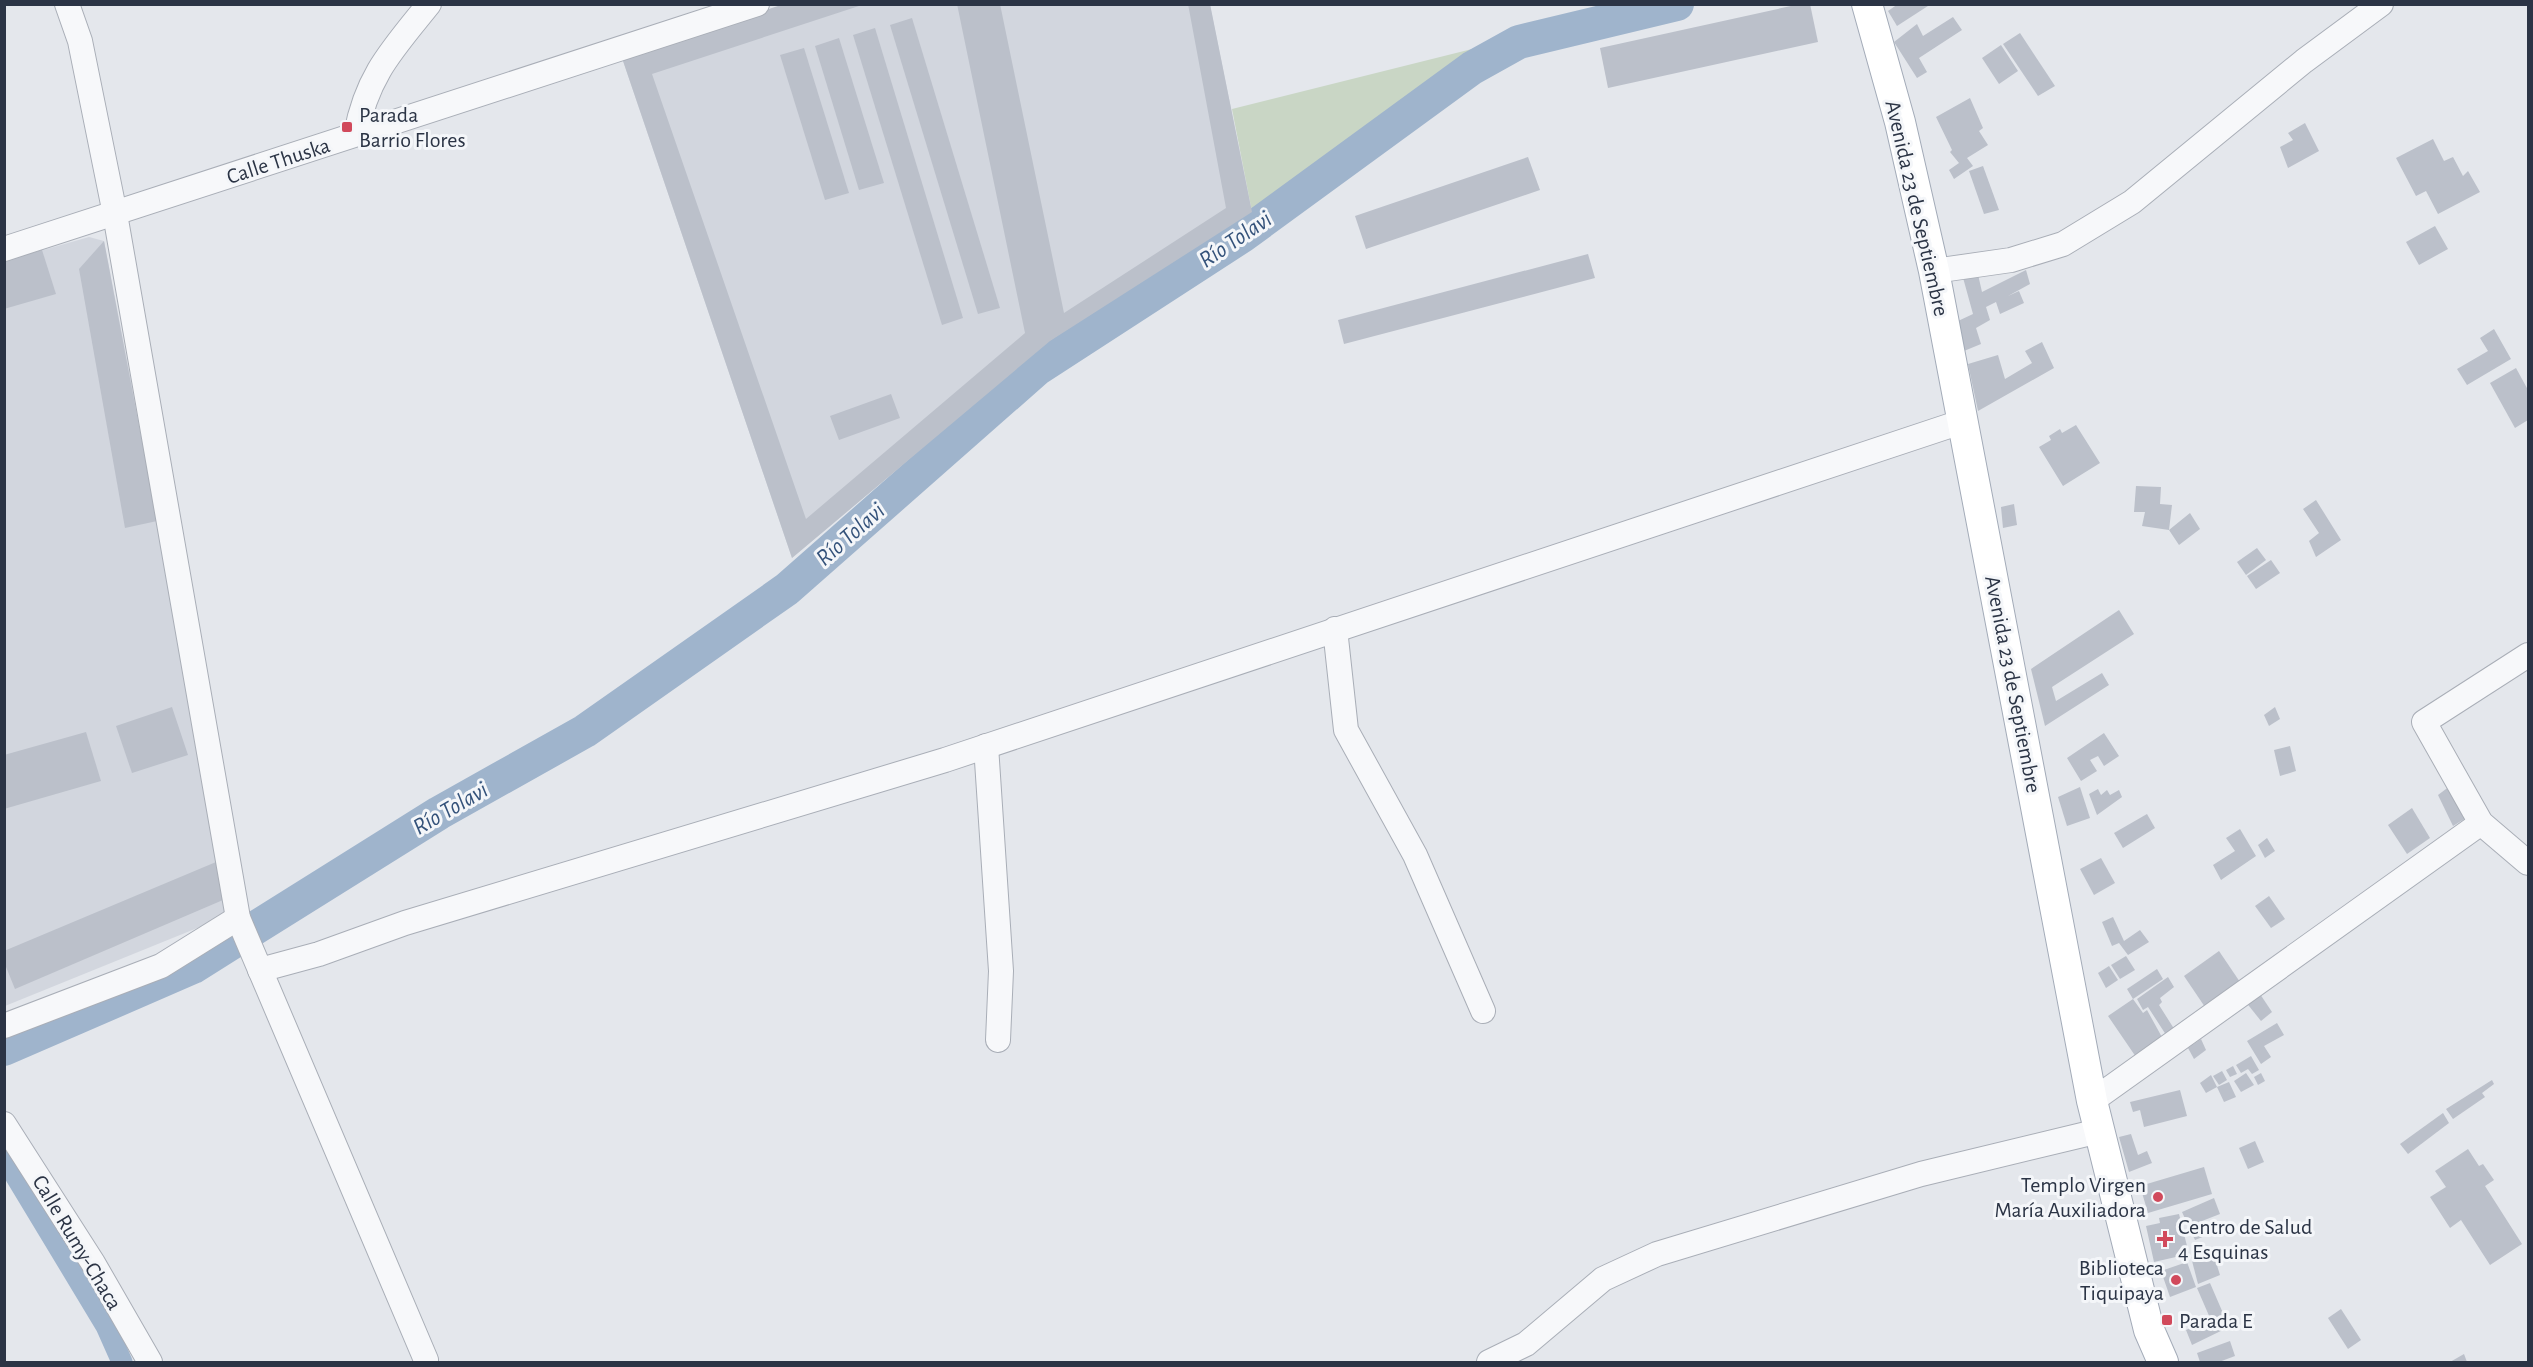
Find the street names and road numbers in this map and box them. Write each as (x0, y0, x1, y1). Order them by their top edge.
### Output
street label: Avenida 23 de Septiembre (1881, 98, 1953, 318)
street label: Calle Thuska (224, 134, 333, 188)
street label: Avenida 23 de Septiembre (1981, 574, 2045, 795)
street label: Calle Rumy-Chaca (28, 1171, 126, 1314)

